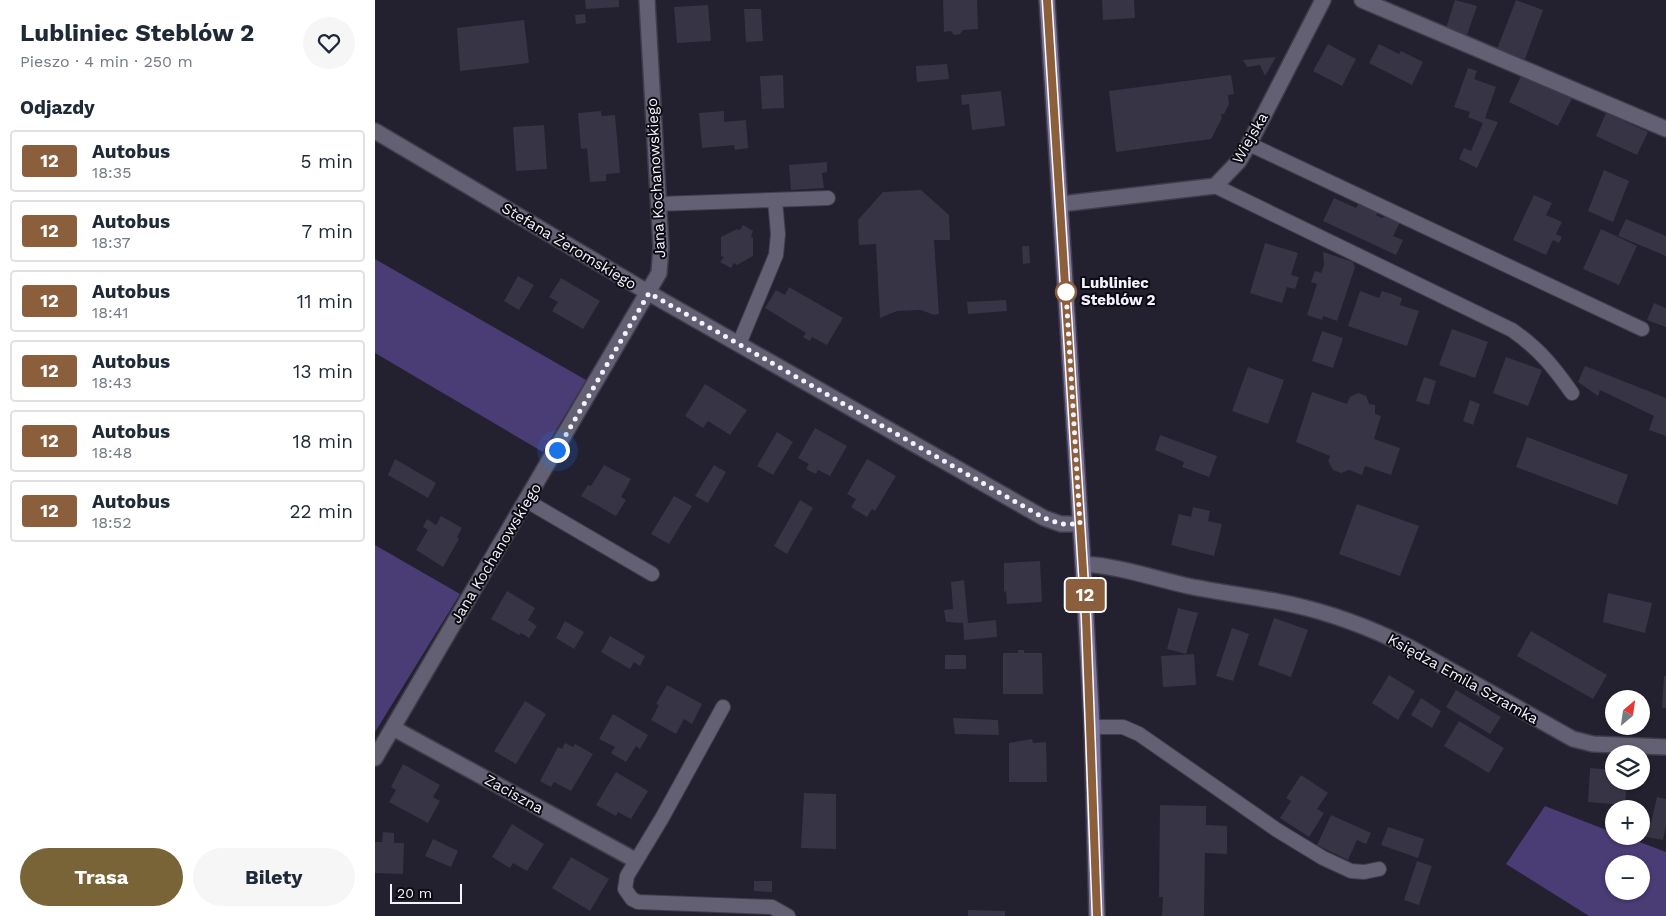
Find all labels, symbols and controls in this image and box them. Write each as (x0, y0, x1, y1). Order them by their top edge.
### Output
button: heart (303, 17, 355, 69)
text: Lubliniec Steblów 2 (20, 19, 254, 47)
text: Pieszo · 4 min · 250 m (20, 52, 193, 71)
text: Odjazdy (20, 96, 95, 119)
street label: Jana Kochanowskiego (643, 98, 669, 258)
street label: Wiejska (1228, 109, 1272, 167)
text: Autobus (92, 140, 170, 163)
text: 12 (40, 150, 59, 171)
text: 5 min (301, 150, 353, 173)
text: 18:35 (92, 163, 131, 182)
street label: Stefana Żeromskiego (498, 199, 640, 293)
text: Autobus (92, 210, 170, 233)
text: 12 (40, 220, 59, 241)
text: 7 min (302, 220, 353, 243)
text: 18:37 (92, 233, 131, 252)
place label: Lubliniec Steblów 2 (1081, 274, 1155, 309)
text: Autobus (92, 280, 170, 303)
marker: Lubliniec Steblów 2 (1055, 281, 1077, 303)
text: 12 (40, 290, 59, 311)
text: 11 min (297, 290, 353, 313)
text: 18:41 (92, 303, 129, 322)
text: Autobus (92, 350, 170, 373)
text: 12 (40, 360, 59, 381)
text: 13 min (293, 360, 353, 383)
text: 18:43 (92, 373, 132, 392)
text: Autobus (92, 420, 170, 443)
text: 12 (40, 430, 59, 451)
text: 18 min (292, 430, 353, 453)
your location (545, 438, 570, 463)
text: 18:48 (92, 443, 132, 462)
street label: Jana Kochanowskiego (447, 480, 545, 626)
text: Autobus (92, 490, 170, 513)
text: 12 (40, 500, 59, 521)
text: 22 min (289, 500, 353, 523)
text: 18:52 (92, 513, 131, 532)
line badge: 12 (1063, 579, 1107, 611)
text: 12 (1076, 584, 1094, 605)
street label: Księdza Emila Szramka (1384, 630, 1542, 728)
north arrow (1605, 690, 1650, 735)
map controls (1605, 690, 1650, 900)
button: layers (1605, 745, 1650, 790)
street label: Zaciszna (482, 771, 547, 818)
button: + (1605, 800, 1650, 845)
button: Trasa (20, 848, 183, 906)
button: Bilety (193, 848, 355, 906)
button: − (1605, 855, 1650, 900)
scale bar (390, 881, 463, 904)
text: 20 m (397, 885, 432, 901)

